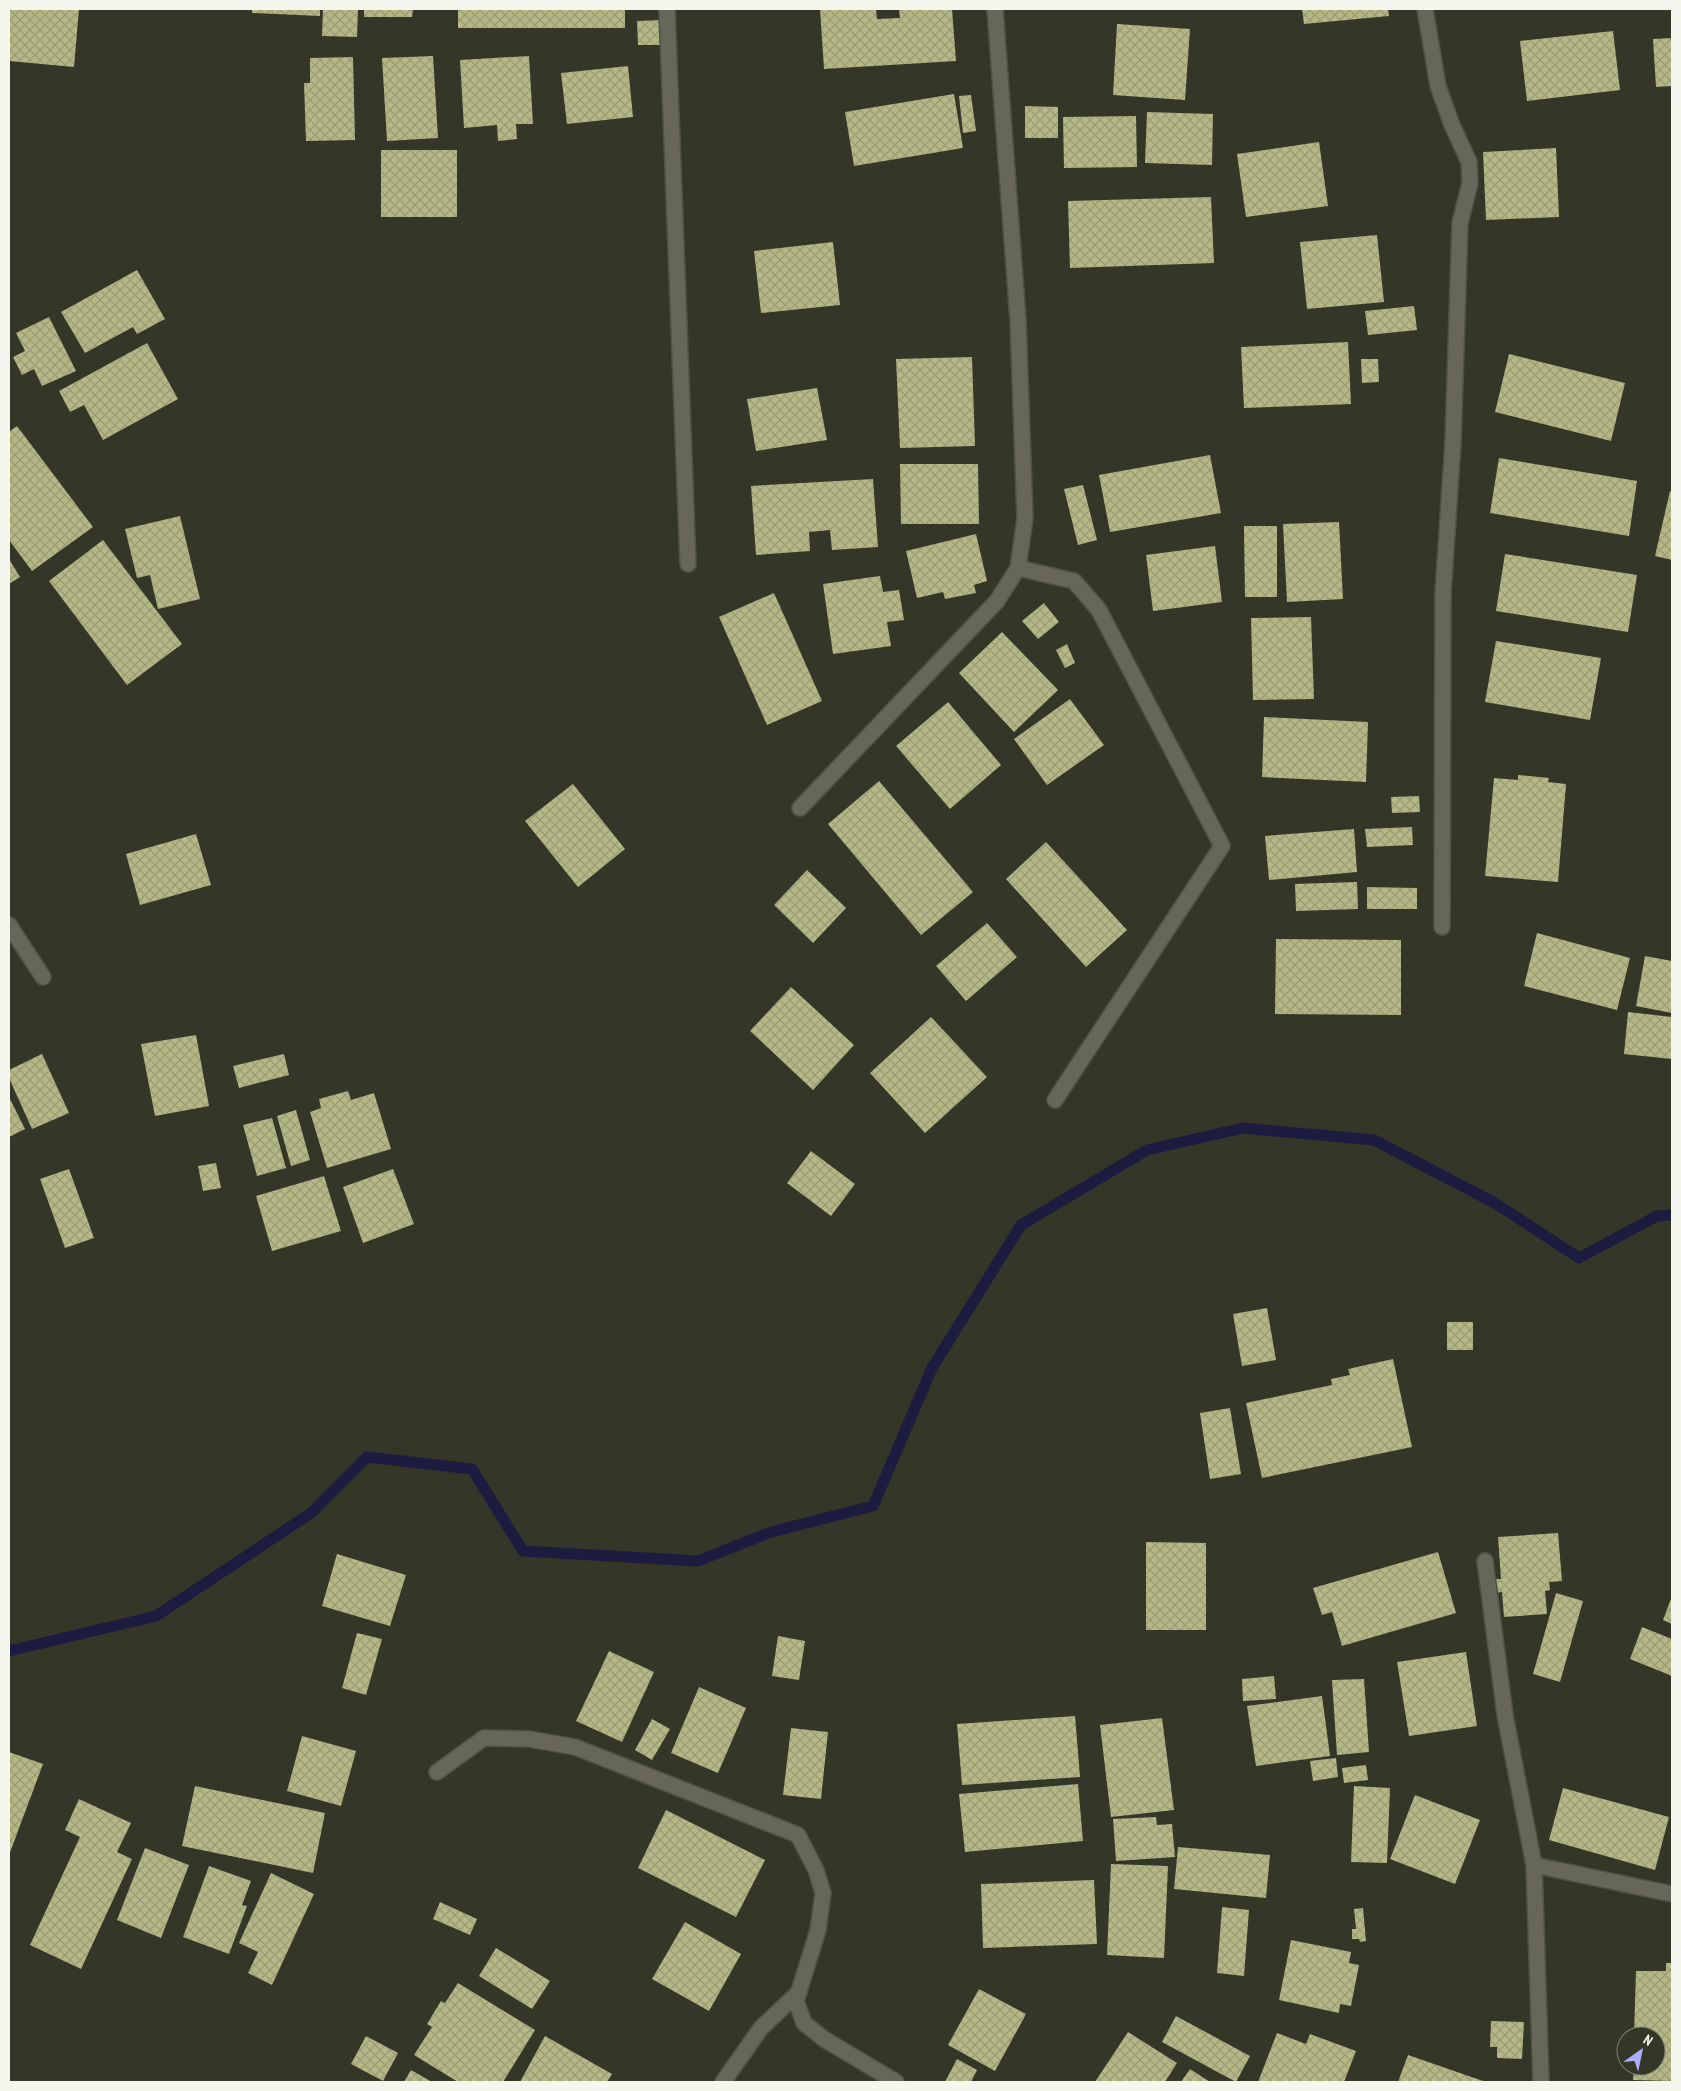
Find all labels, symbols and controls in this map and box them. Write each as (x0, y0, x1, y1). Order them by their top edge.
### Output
north arrow (1616, 2026, 1666, 2076)
text: N (1640, 2030, 1656, 2050)

